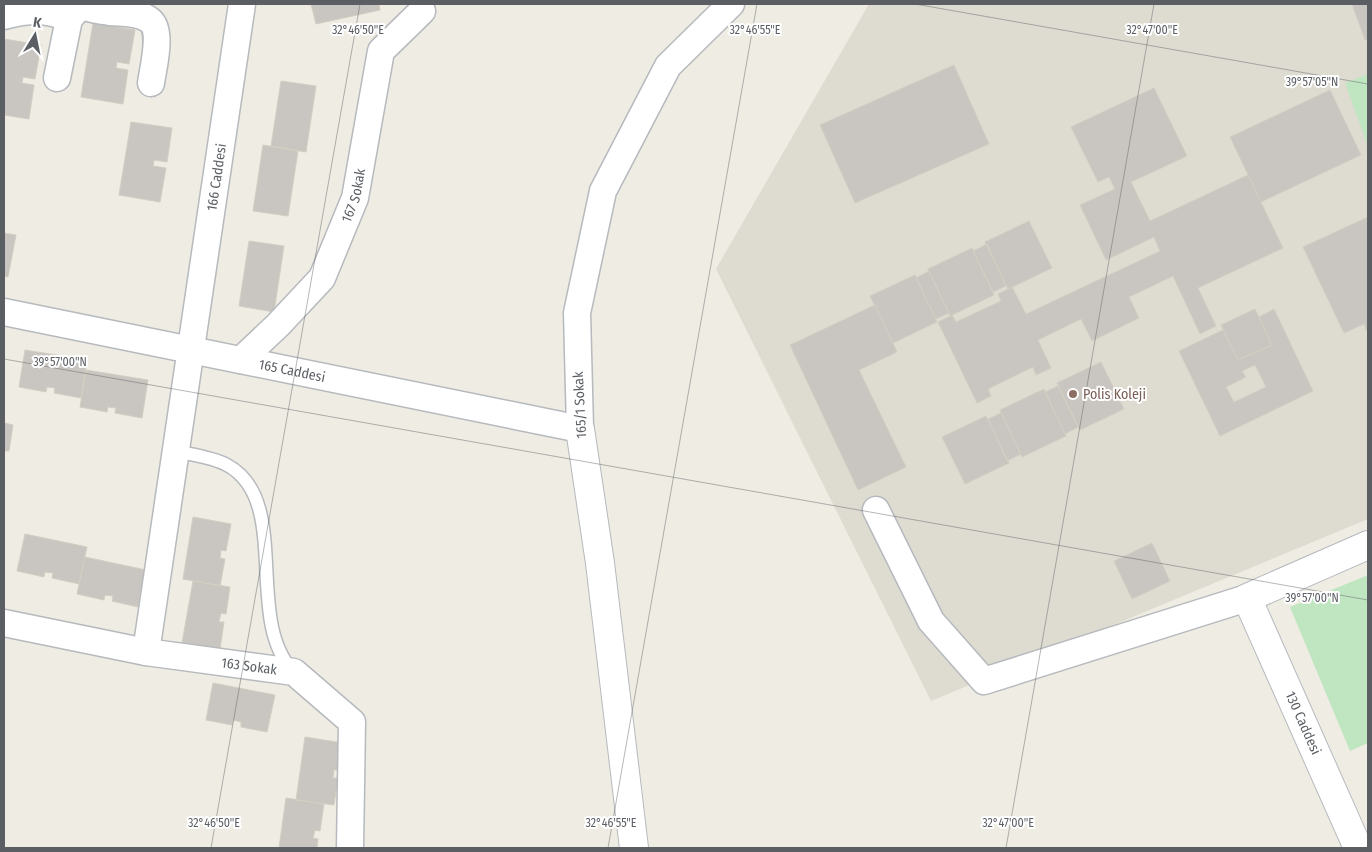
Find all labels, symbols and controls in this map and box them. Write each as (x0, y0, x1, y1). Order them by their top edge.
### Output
north arrow (10, 10, 60, 60)
text: K (32, 14, 44, 32)
text: 32°46'50"E (332, 23, 384, 37)
text: 32°46'55"E (730, 23, 781, 37)
text: 32°47'00"E (1126, 23, 1178, 37)
text: 39°57'05"N (1286, 75, 1338, 89)
street label: 166 Caddesi (203, 142, 230, 212)
street label: 167 Sokak (337, 167, 369, 225)
text: 39°57'00"N (33, 355, 87, 369)
street label: 165 Caddesi (257, 355, 327, 386)
street label: 165/1 Sokak (570, 371, 590, 439)
place label: Polis Koleji (1083, 386, 1146, 403)
marker: Polis Koleji (1067, 388, 1079, 400)
text: 39°57'00"N (1285, 591, 1339, 605)
street label: 163 Sokak (220, 654, 278, 678)
street label: 130 Caddesi (1281, 689, 1325, 757)
text: 32°46'50"E (188, 816, 240, 830)
text: 32°46'55"E (586, 816, 637, 830)
text: 32°47'00"E (982, 816, 1034, 830)

